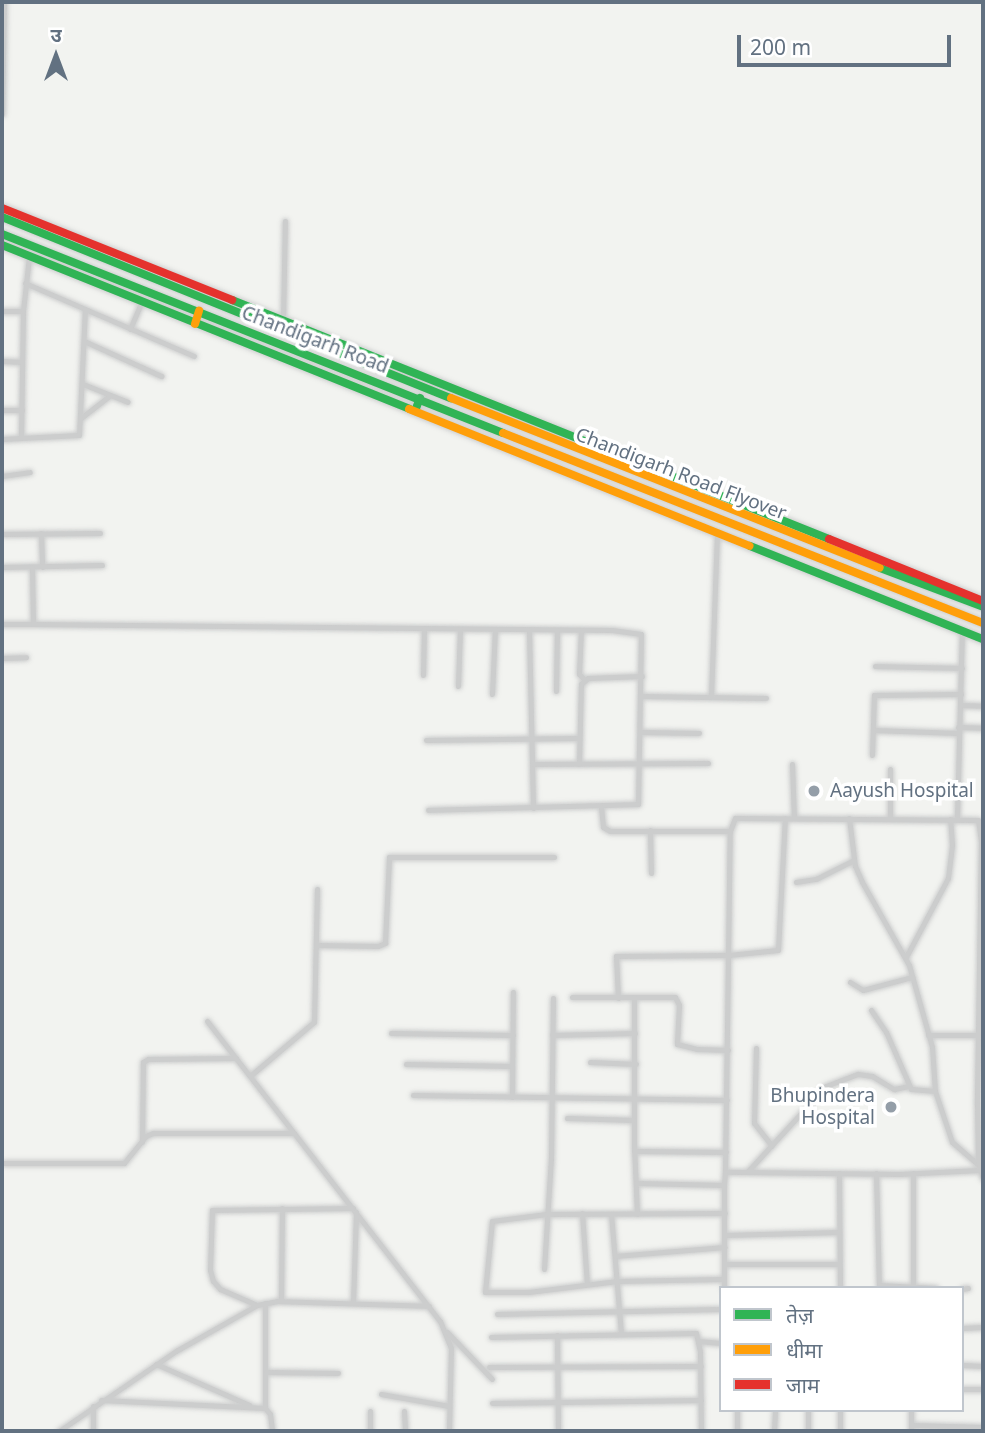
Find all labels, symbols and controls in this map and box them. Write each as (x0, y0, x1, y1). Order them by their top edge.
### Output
north arrow (21, 21, 91, 91)
scale bar (740, 21, 954, 65)
text: उ (50, 22, 62, 48)
text: 200 m (750, 33, 811, 61)
street label: Chandigarh Road (238, 302, 392, 378)
street label: Chandigarh Road Flyover (572, 423, 790, 525)
place label: Aayush Hospital (830, 780, 974, 802)
marker: Aayush Hospital (804, 781, 824, 801)
place label: Bhupindera Hospital (770, 1085, 875, 1129)
marker: Bhupindera Hospital (881, 1097, 901, 1117)
legend (719, 1286, 964, 1412)
text: तेज़ (786, 1301, 814, 1329)
text: धीमा (786, 1336, 822, 1364)
text: जाम (786, 1371, 820, 1399)

